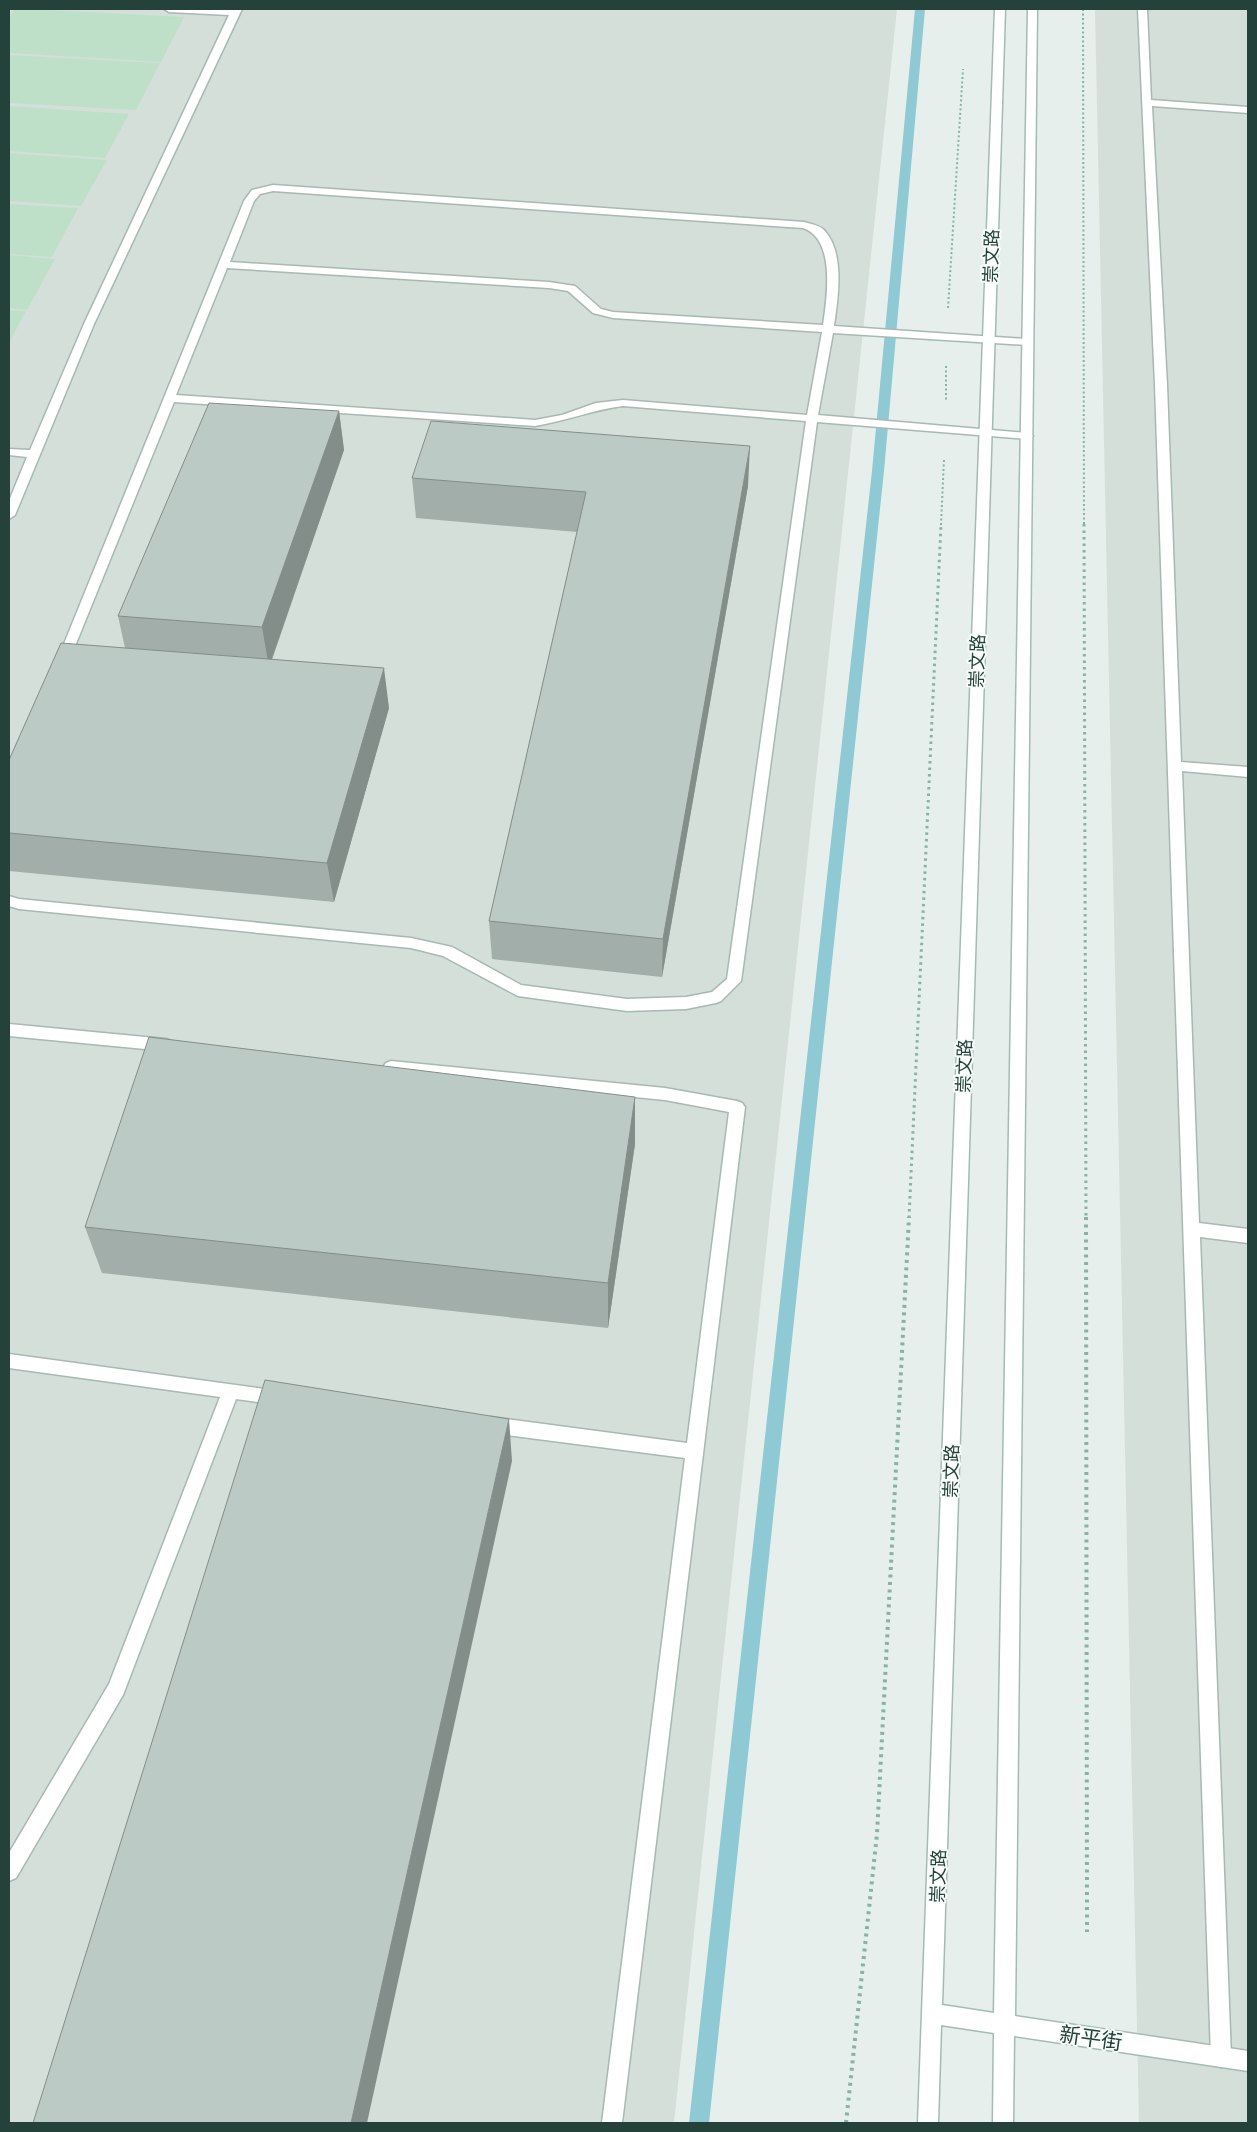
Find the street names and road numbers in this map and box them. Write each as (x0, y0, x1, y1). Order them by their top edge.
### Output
street label: 崇文路 (979, 229, 1003, 283)
street label: 崇文路 (965, 634, 989, 688)
street label: 崇文路 (952, 1039, 976, 1093)
street label: 崇文路 (939, 1444, 963, 1498)
street label: 崇文路 (926, 1849, 950, 1903)
street label: 新平街 (1058, 2020, 1124, 2056)

